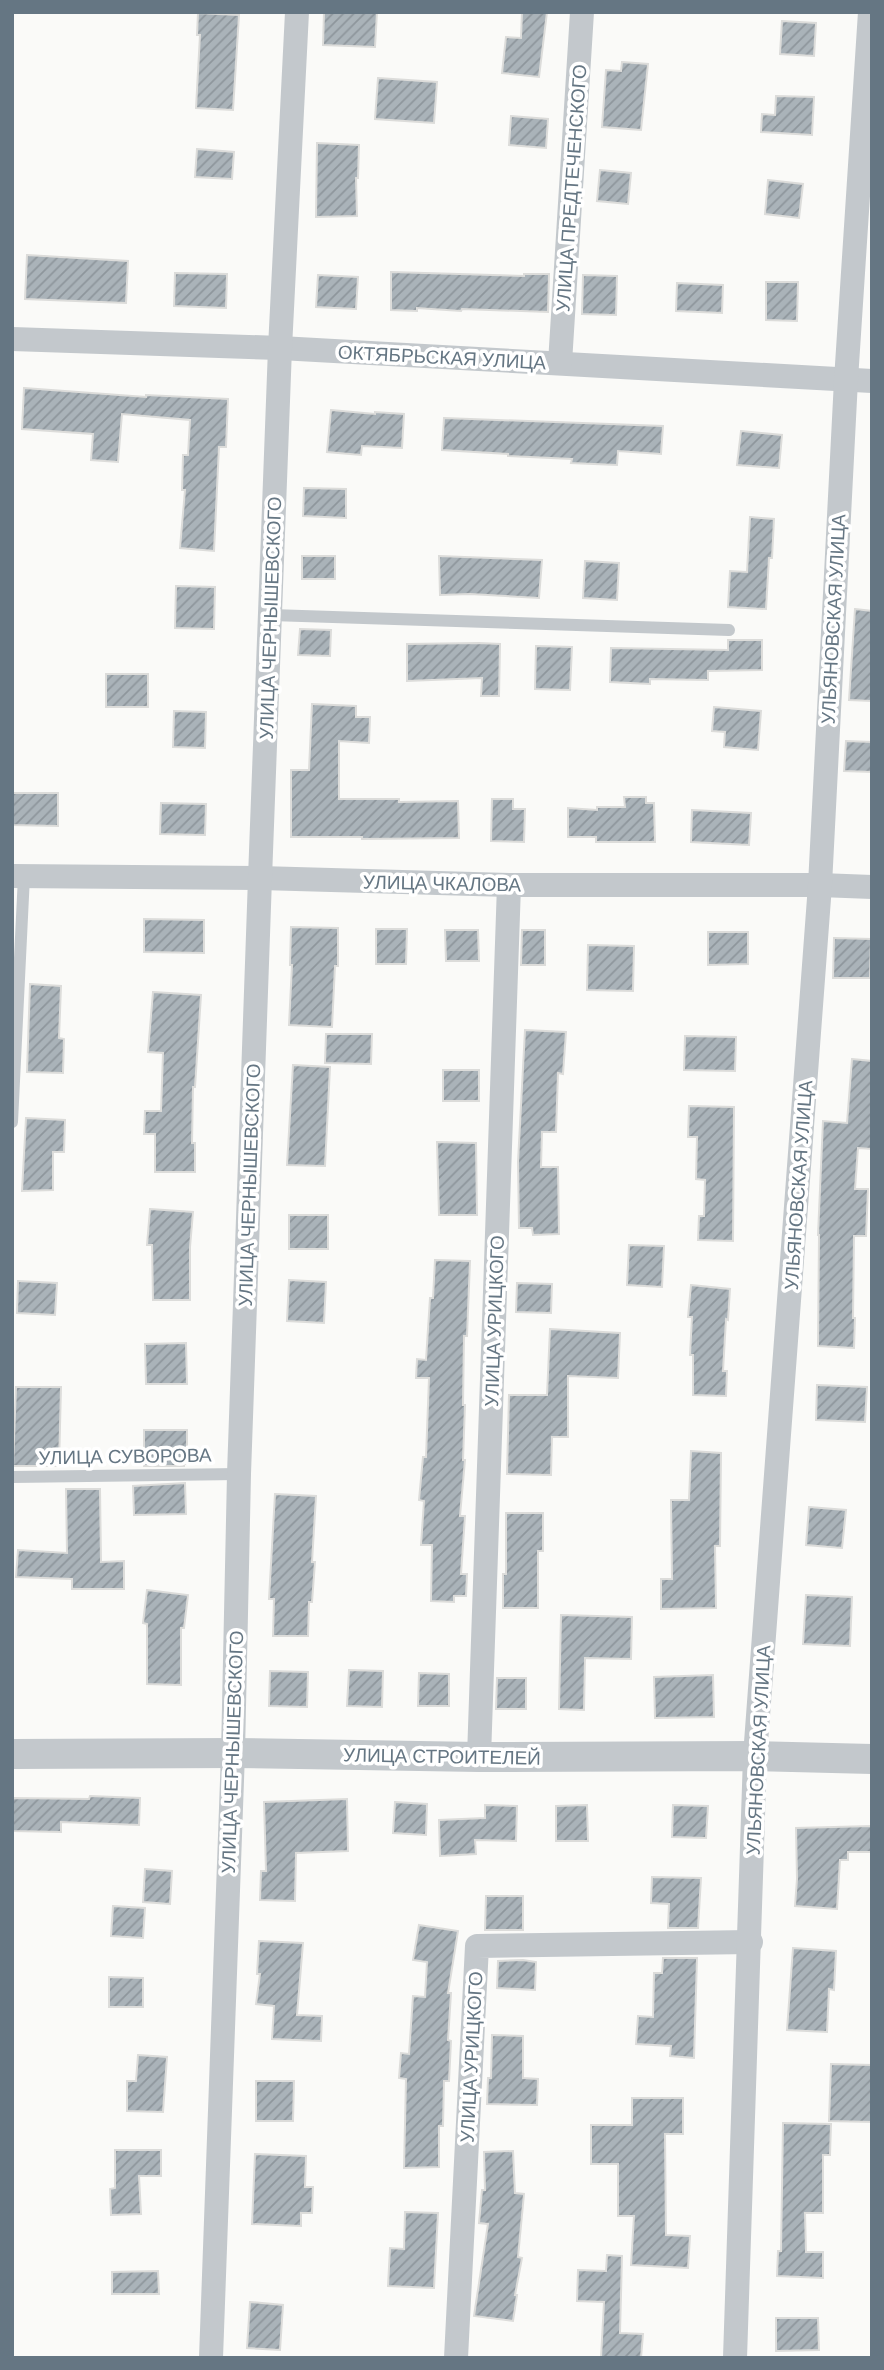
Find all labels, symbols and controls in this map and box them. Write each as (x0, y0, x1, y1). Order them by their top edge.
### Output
street label: УЛИЦА ПРЕДТЕЧЕНСКОГО (550, 64, 593, 313)
street label: ОКТЯБРЬСКАЯ УЛИЦА (337, 340, 547, 375)
street label: УЛИЦА ЧЕРНЫШЕВСКОГО (254, 496, 287, 740)
street label: УЛЬЯНОВСКАЯ УЛИЦА (816, 513, 852, 725)
street label: УЛИЦА ЧКАЛОВА (363, 870, 522, 897)
street label: УЛИЦА ЧЕРНЫШЕВСКОГО (233, 1063, 266, 1307)
street label: УЛЬЯНОВСКАЯ УЛИЦА (779, 1079, 818, 1291)
street label: УЛИЦА УРИЦКОГО (479, 1235, 510, 1407)
street label: УЛИЦА СУВОРОВА (38, 1442, 212, 1471)
street label: УЛИЦА ЧЕРНЫШЕВСКОГО (216, 1630, 249, 1874)
street label: УЛЬЯНОВСКАЯ УЛИЦА (741, 1644, 777, 1856)
street label: УЛИЦА СТРОИТЕЛЕЙ (343, 1742, 541, 1771)
street label: УЛИЦА УРИЦКОГО (455, 1971, 488, 2143)

